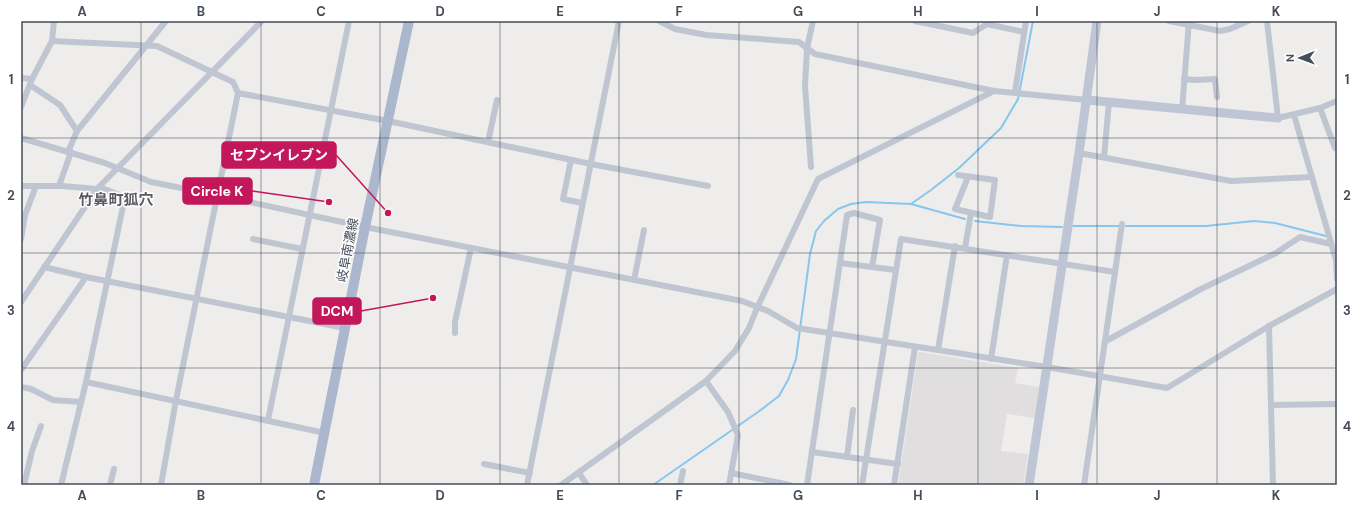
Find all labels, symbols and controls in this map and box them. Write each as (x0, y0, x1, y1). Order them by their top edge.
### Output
text: A (77, 3, 87, 20)
text: B (197, 3, 205, 20)
text: C (316, 3, 326, 20)
text: D (435, 3, 445, 20)
text: E (556, 3, 564, 20)
text: F (675, 3, 683, 20)
text: G (793, 3, 803, 20)
text: H (913, 3, 923, 20)
text: I (1035, 3, 1039, 20)
text: J (1153, 3, 1161, 20)
text: K (1272, 3, 1281, 20)
north arrow (1280, 38, 1320, 78)
text: N (1283, 54, 1297, 62)
text: 1 (9, 71, 13, 88)
text: 1 (1345, 71, 1349, 88)
callout: セブンイレブン (222, 142, 336, 168)
text: セブンイレブン (230, 146, 328, 164)
callout: Circle K (183, 178, 252, 204)
text: Circle K (191, 182, 243, 200)
text: 2 (7, 187, 15, 204)
text: 2 (1343, 187, 1351, 204)
district label: 竹鼻町狐穴 (78, 190, 154, 210)
street label: 岐阜南濃線 (333, 217, 362, 284)
callout: DCM (313, 298, 361, 324)
text: 3 (7, 302, 15, 319)
text: DCM (321, 302, 353, 320)
text: 3 (1343, 302, 1351, 319)
text: 4 (7, 418, 15, 435)
text: 4 (1343, 418, 1351, 435)
text: A (77, 487, 87, 504)
text: B (197, 487, 205, 504)
text: C (316, 487, 326, 504)
text: D (435, 487, 445, 504)
text: E (556, 487, 564, 504)
text: F (675, 487, 683, 504)
text: G (793, 487, 803, 504)
text: H (913, 487, 923, 504)
text: I (1035, 487, 1039, 504)
text: J (1153, 487, 1161, 504)
text: K (1272, 487, 1281, 504)

